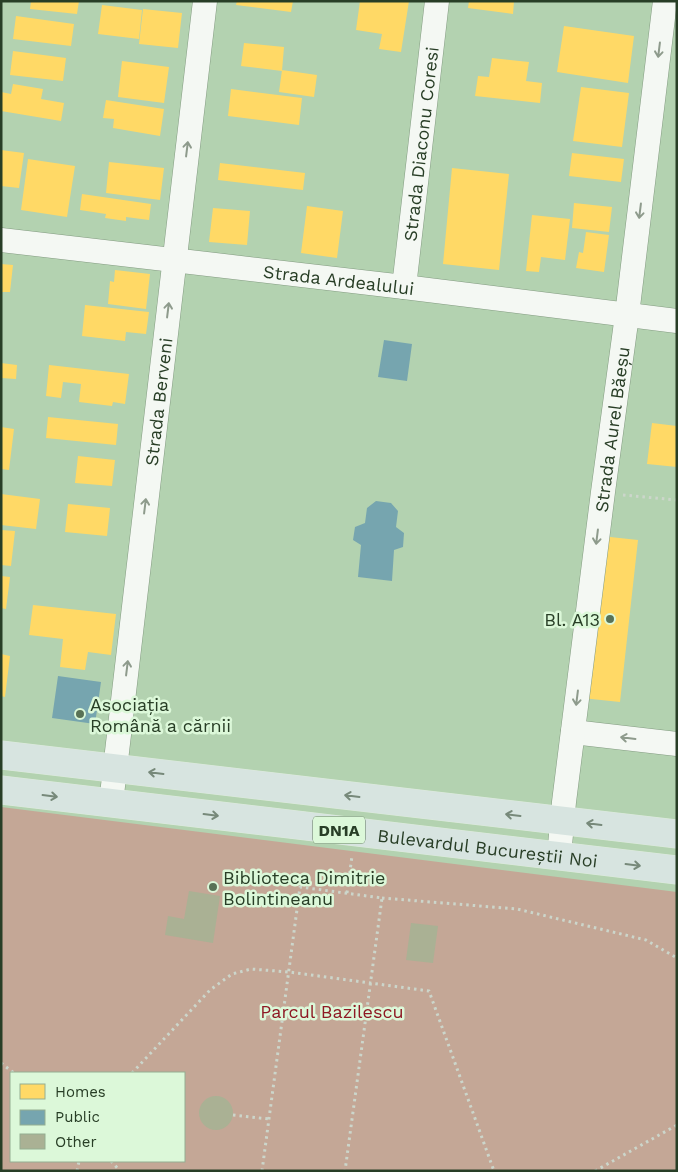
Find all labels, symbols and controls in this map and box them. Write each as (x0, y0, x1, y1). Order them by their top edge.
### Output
one-way arrow (654, 41, 664, 57)
street label: Strada Diaconu Coresi (399, 46, 442, 242)
one-way arrow (182, 141, 192, 157)
one-way arrow (635, 203, 645, 219)
street label: Strada Ardealului (262, 260, 415, 299)
one-way arrow (163, 303, 173, 319)
street label: Strada Berveni (140, 337, 176, 467)
street label: Strada Aurel Băeșu (590, 345, 633, 513)
one-way arrow (141, 499, 151, 515)
one-way arrow (592, 528, 602, 544)
place label: Bl. A13 (544, 609, 600, 630)
marker: Bl. A13 (604, 613, 616, 625)
one-way arrow (122, 660, 132, 676)
one-way arrow (572, 690, 582, 706)
place label: Asociația Română a cărnii (90, 694, 231, 736)
marker: Asociația Română a cărnii (74, 708, 86, 720)
one-way arrow (621, 733, 637, 743)
one-way arrow (148, 768, 164, 778)
one-way arrow (41, 791, 57, 801)
one-way arrow (344, 791, 360, 801)
one-way arrow (203, 810, 219, 820)
one-way arrow (505, 810, 521, 820)
road number: DN1A (313, 816, 365, 844)
one-way arrow (586, 819, 602, 829)
street label: Bulevardul Bucureștii Noi (376, 824, 599, 871)
one-way arrow (625, 860, 641, 870)
place label: Biblioteca Dimitrie Bolintineanu (223, 867, 385, 909)
marker: Biblioteca Dimitrie Bolintineanu (207, 881, 219, 893)
park label: Parcul Bazilescu (260, 1001, 404, 1022)
legend (10, 1072, 185, 1162)
text: Homes (55, 1083, 106, 1101)
text: Public (55, 1108, 100, 1126)
text: Other (55, 1133, 97, 1151)

